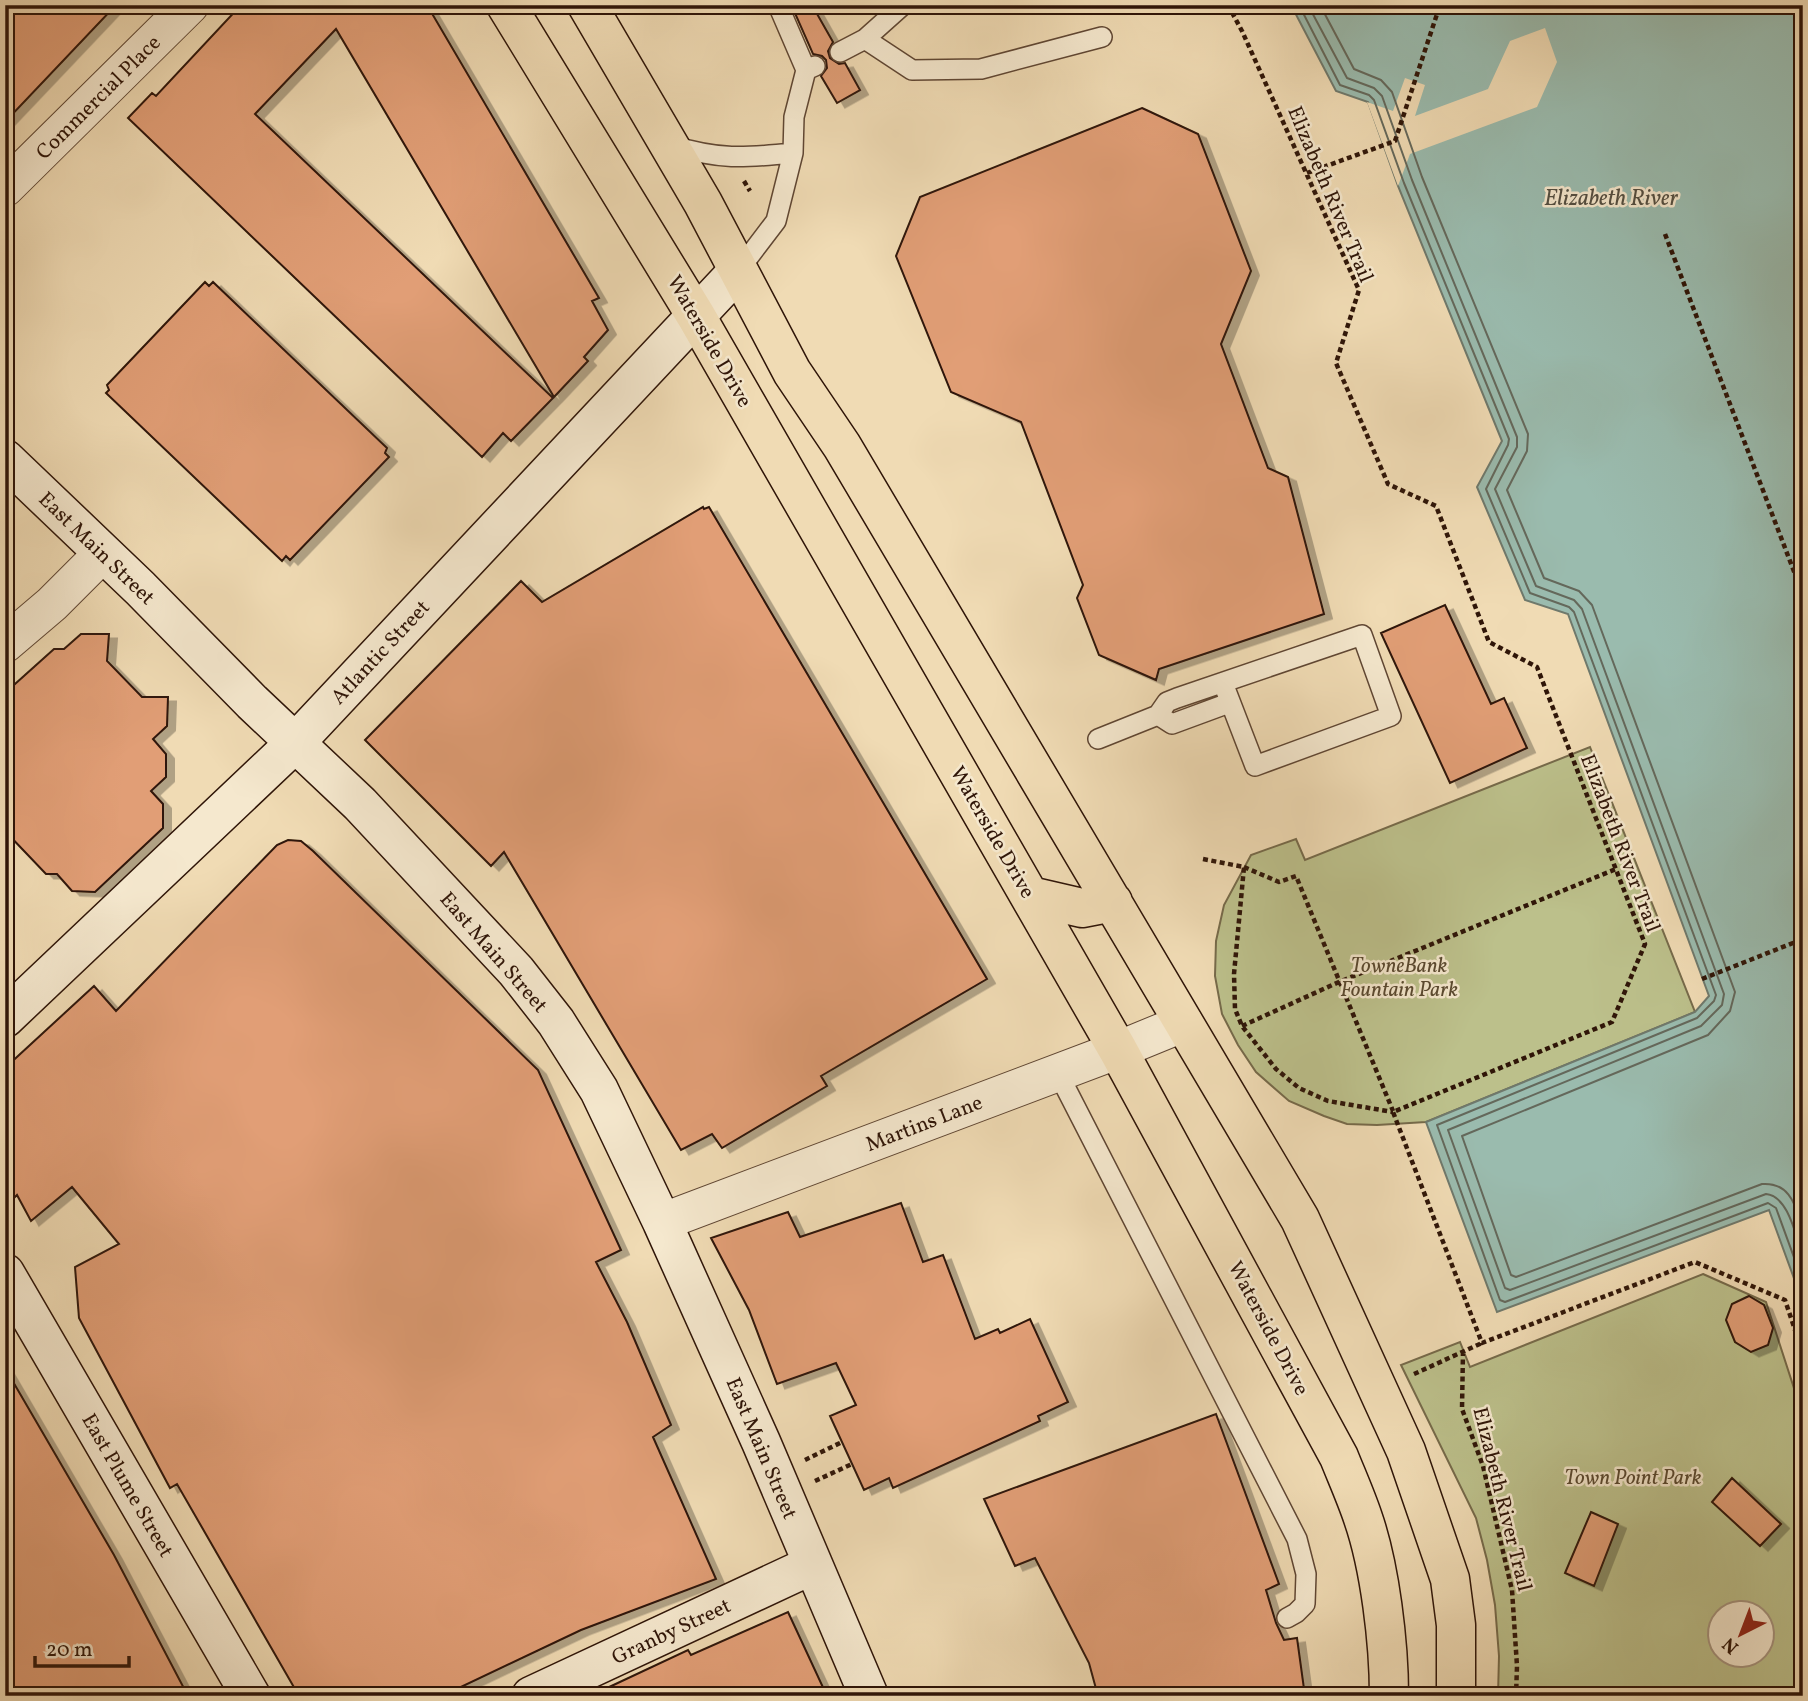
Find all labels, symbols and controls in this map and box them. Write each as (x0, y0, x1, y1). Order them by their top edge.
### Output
street label: Commercial Place (30, 29, 168, 167)
street label: Elizabeth River Trail (1279, 102, 1380, 287)
water label: Elizabeth River (1544, 183, 1678, 215)
street label: Waterside Drive (659, 270, 758, 413)
street label: East Main Street (31, 486, 161, 612)
street label: Atlantic Street (325, 594, 437, 712)
street label: Elizabeth River Trail (1572, 750, 1667, 937)
street label: Waterside Drive (942, 761, 1041, 904)
street label: East Main Street (432, 886, 554, 1020)
park label: TowneBank Fountain Park (1340, 952, 1458, 1005)
street label: Martins Lane (862, 1089, 987, 1160)
street label: Waterside Drive (1220, 1256, 1315, 1401)
street label: East Main Street (718, 1373, 804, 1524)
street label: Elizabeth River Trail (1465, 1404, 1538, 1595)
street label: East Plume Street (74, 1408, 180, 1563)
park label: Town Point Park (1565, 1464, 1702, 1493)
street label: Granby Street (607, 1592, 736, 1673)
north arrow (1706, 1600, 1776, 1670)
scale bar (35, 1624, 130, 1668)
text: N (1717, 1631, 1745, 1659)
text: 20 m (46, 1636, 92, 1665)

